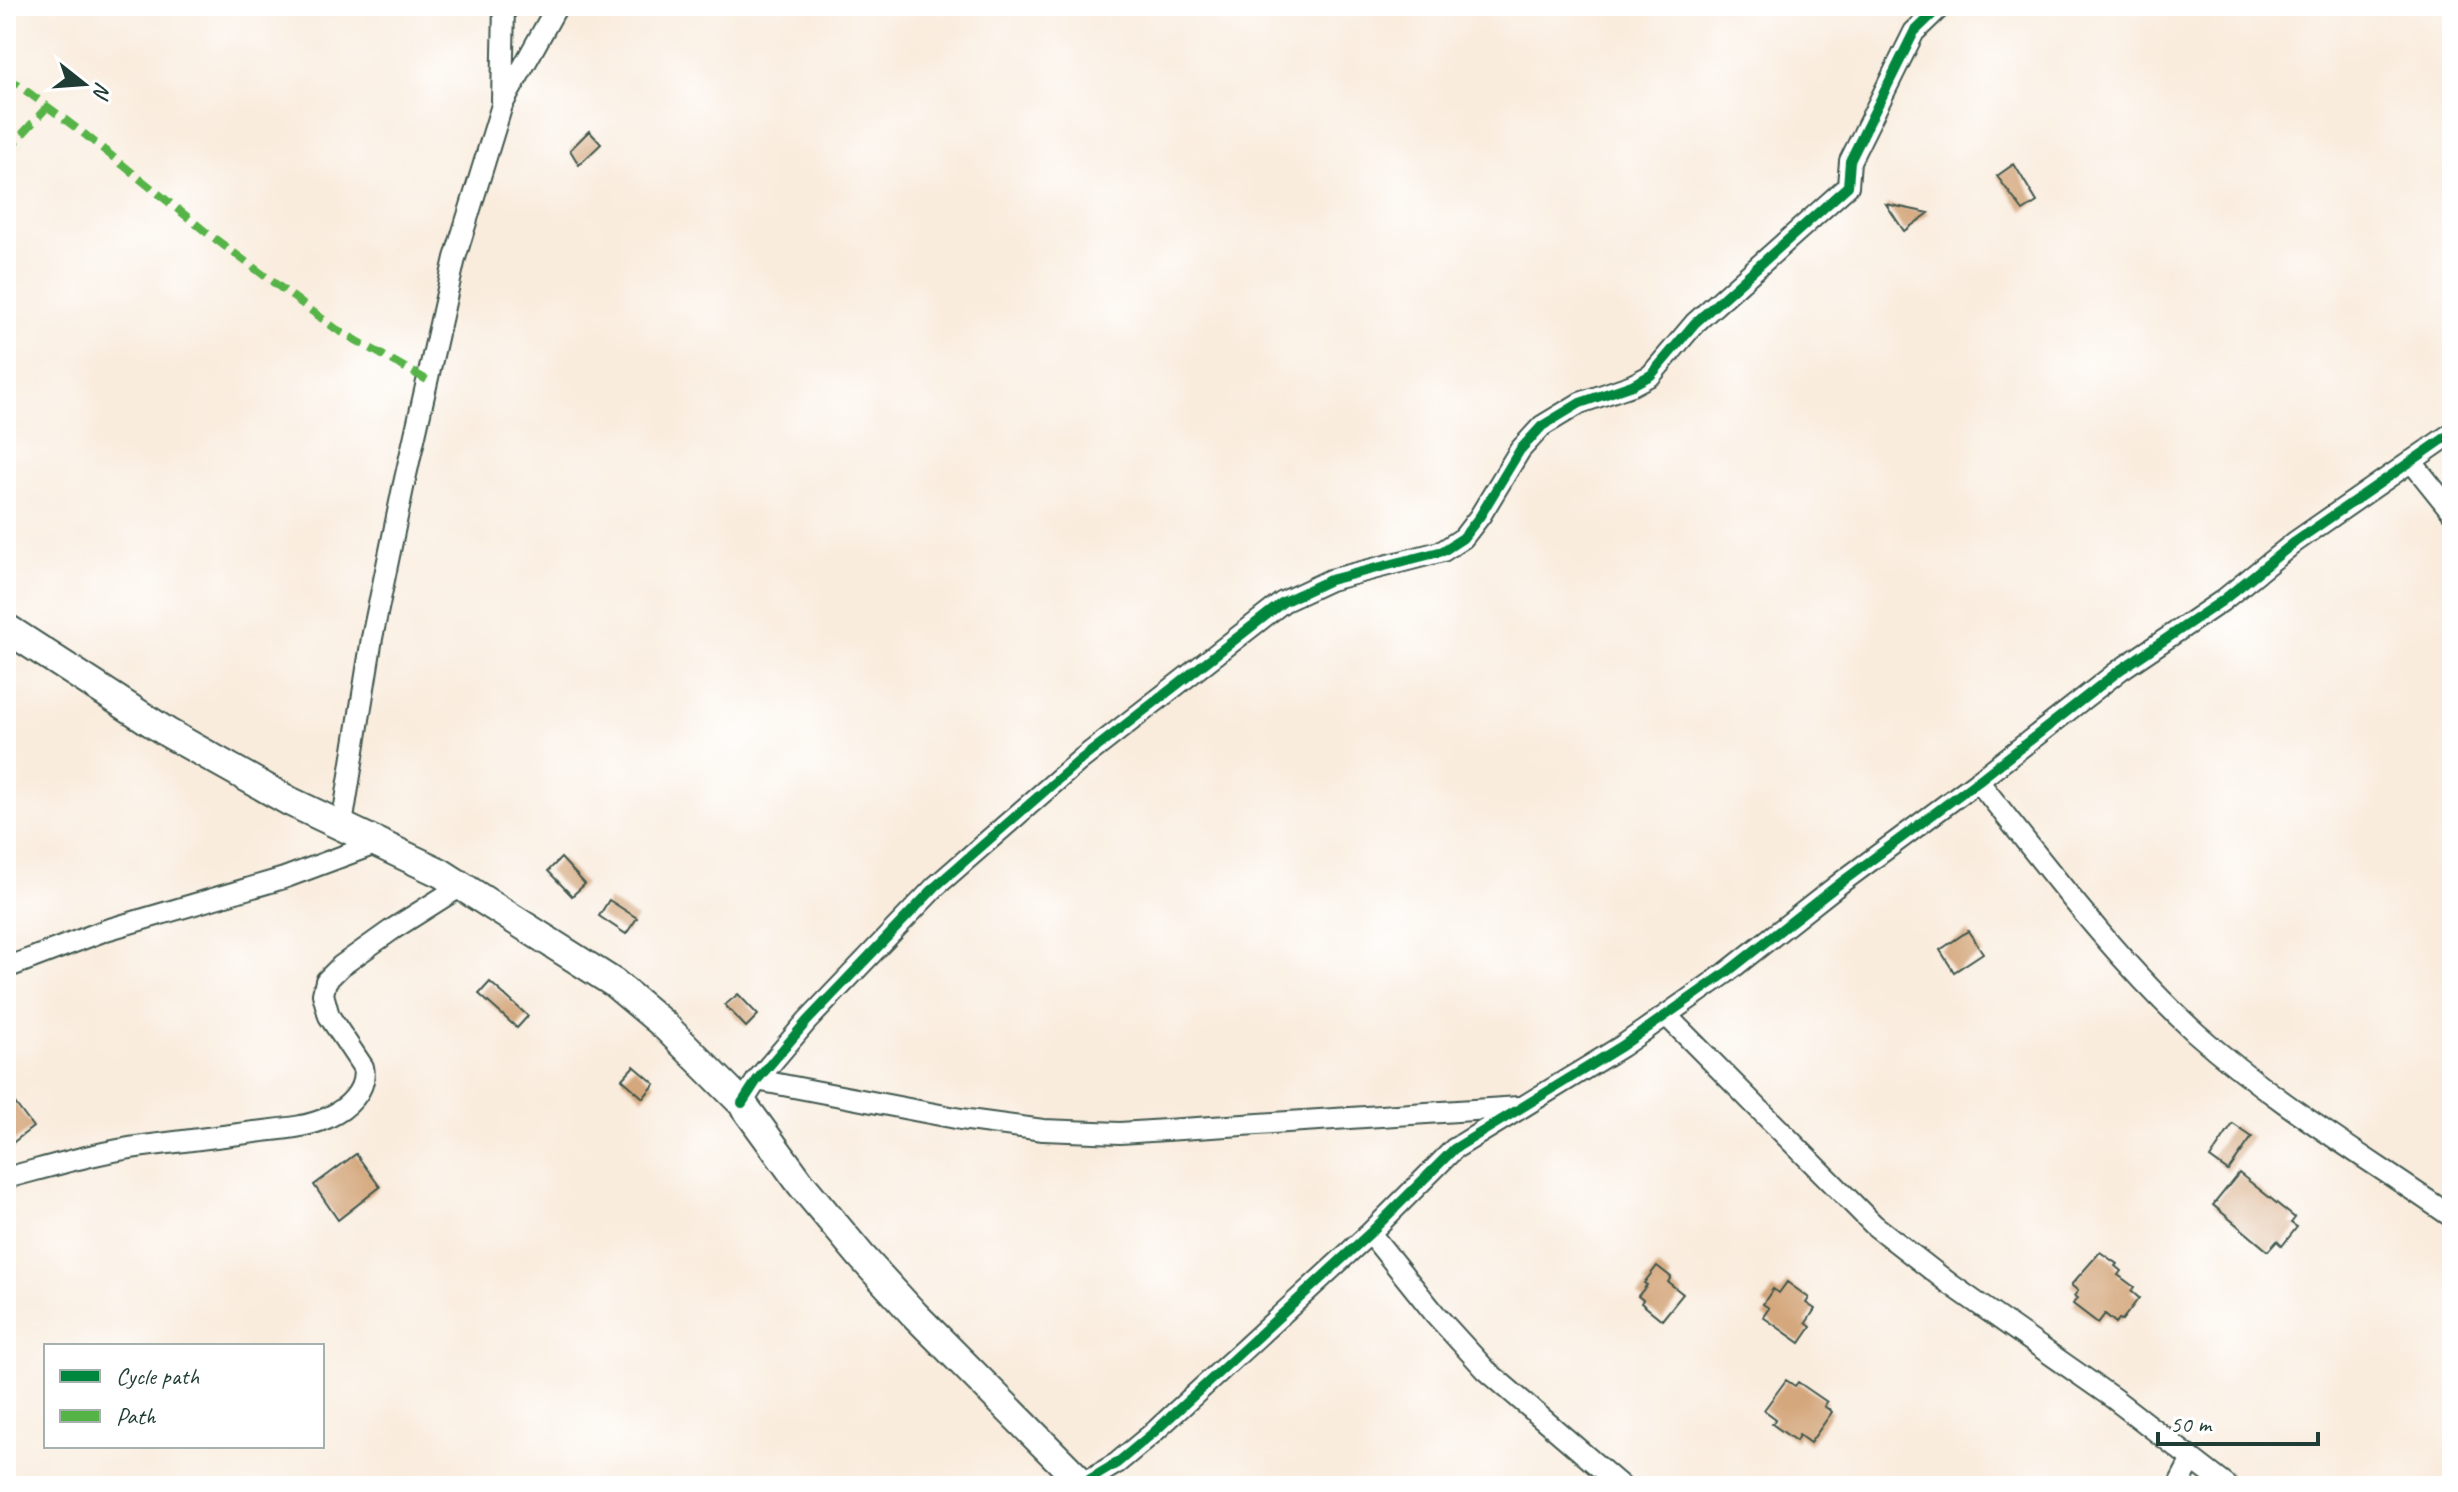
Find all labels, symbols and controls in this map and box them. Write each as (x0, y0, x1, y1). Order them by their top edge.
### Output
north arrow (44, 44, 124, 124)
text: N (86, 79, 118, 103)
legend (44, 1344, 324, 1448)
text: Cycle path (116, 1361, 200, 1391)
scale bar (2158, 1396, 2318, 1446)
text: Path (116, 1401, 157, 1431)
text: 50 m (2170, 1409, 2213, 1439)

